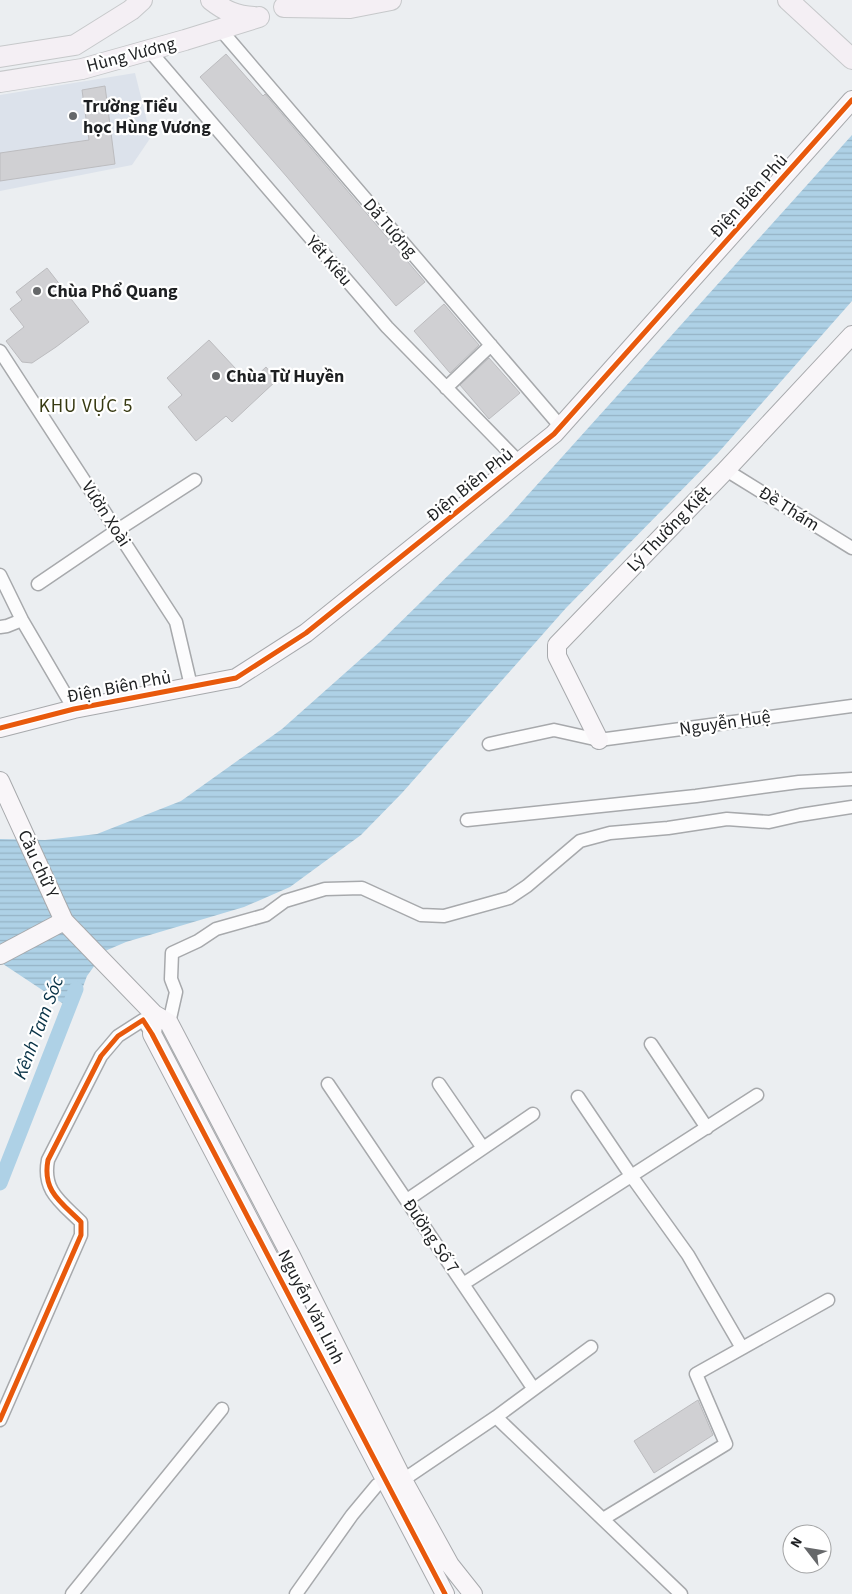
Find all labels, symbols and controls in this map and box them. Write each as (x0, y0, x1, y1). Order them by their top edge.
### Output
street label: Hùng Vương (84, 31, 178, 79)
place label: Trường Tiểu học Hùng Vương (83, 94, 211, 140)
marker: Trường Tiểu học Hùng Vương (67, 110, 79, 122)
street label: Điện Biên Phủ (704, 148, 794, 244)
street label: Dã Tượng (357, 193, 423, 263)
street label: Yết Kiêu (299, 229, 358, 292)
place label: Chùa Phổ Quang (47, 279, 178, 304)
marker: Chùa Phổ Quang (31, 285, 43, 297)
place label: Chùa Từ Huyền (226, 364, 344, 389)
marker: Chùa Từ Huyền (210, 370, 222, 382)
district label: KHU VỰC 5 (39, 393, 133, 420)
street label: Điện Biên Phủ (421, 442, 519, 528)
street label: Vườn Xoài (75, 476, 137, 552)
street label: Lý Thường Kiệt (621, 480, 717, 578)
street label: Đề Thám (754, 481, 824, 537)
street label: Điện Biên Phủ (65, 665, 173, 709)
street label: Nguyễn Huệ (678, 704, 772, 742)
street label: Cầu chữ Y (11, 826, 65, 903)
water label: Kênh Tam Sóc (7, 972, 71, 1083)
street label: Đường Số 7 (397, 1194, 465, 1278)
street label: Nguyễn Văn Linh (271, 1245, 351, 1369)
north arrow (782, 1524, 832, 1574)
text: N (786, 1534, 808, 1552)

